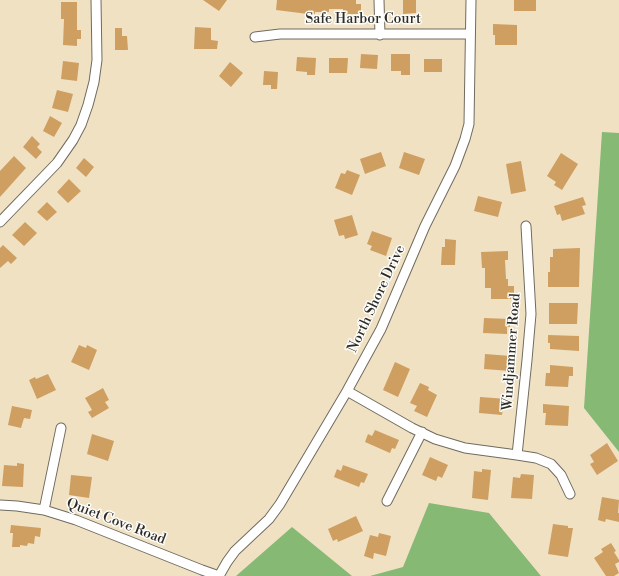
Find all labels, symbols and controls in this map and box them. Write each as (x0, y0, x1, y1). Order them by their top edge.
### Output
street label: Safe Harbor Court (305, 12, 421, 28)
street label: North Shore Drive (345, 243, 409, 355)
street label: Windjammer Road (500, 293, 524, 411)
street label: Quiet Cove Road (64, 495, 168, 549)

